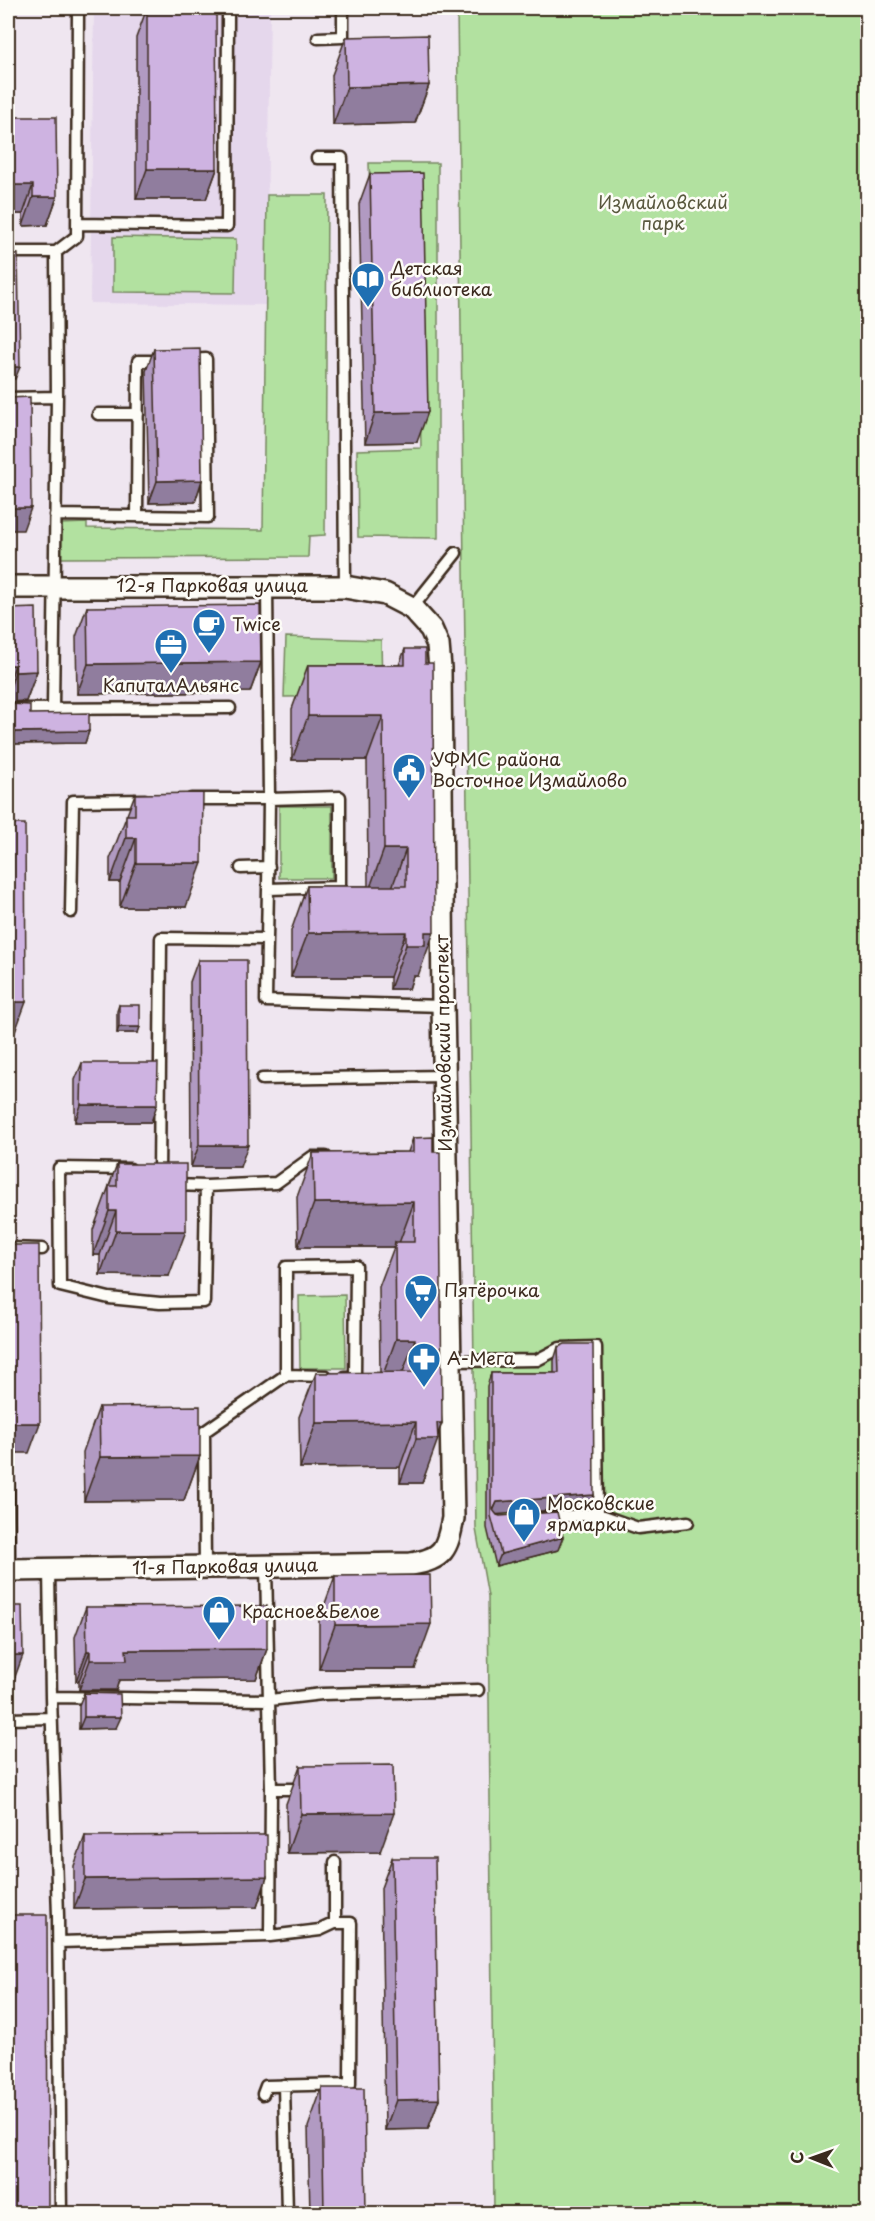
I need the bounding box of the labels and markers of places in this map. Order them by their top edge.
place label: Детская библиотека [390,254,493,302]
library icon: Детская библиотека [350,261,386,308]
cafe icon: Twice [191,607,227,654]
place label: Twice [232,610,281,637]
office icon: КапиталАльянс [153,627,189,674]
place label: КапиталАльянс [103,671,239,698]
place label: УФМС района Восточное Измайлово [432,745,627,793]
public building icon: УФМС района Восточное Измайлово [391,752,427,799]
supermarket icon: Пятёрочка [403,1273,439,1320]
place label: Пятёрочка [444,1276,540,1303]
pharmacy icon: А-Мега [406,1341,442,1388]
place label: А-Мега [447,1344,516,1371]
place label: Московские ярмарки [547,1489,655,1537]
shop icon: Московские ярмарки [506,1496,542,1543]
shop icon: Красное&Белое [201,1594,237,1641]
place label: Красное&Белое [242,1597,380,1624]

